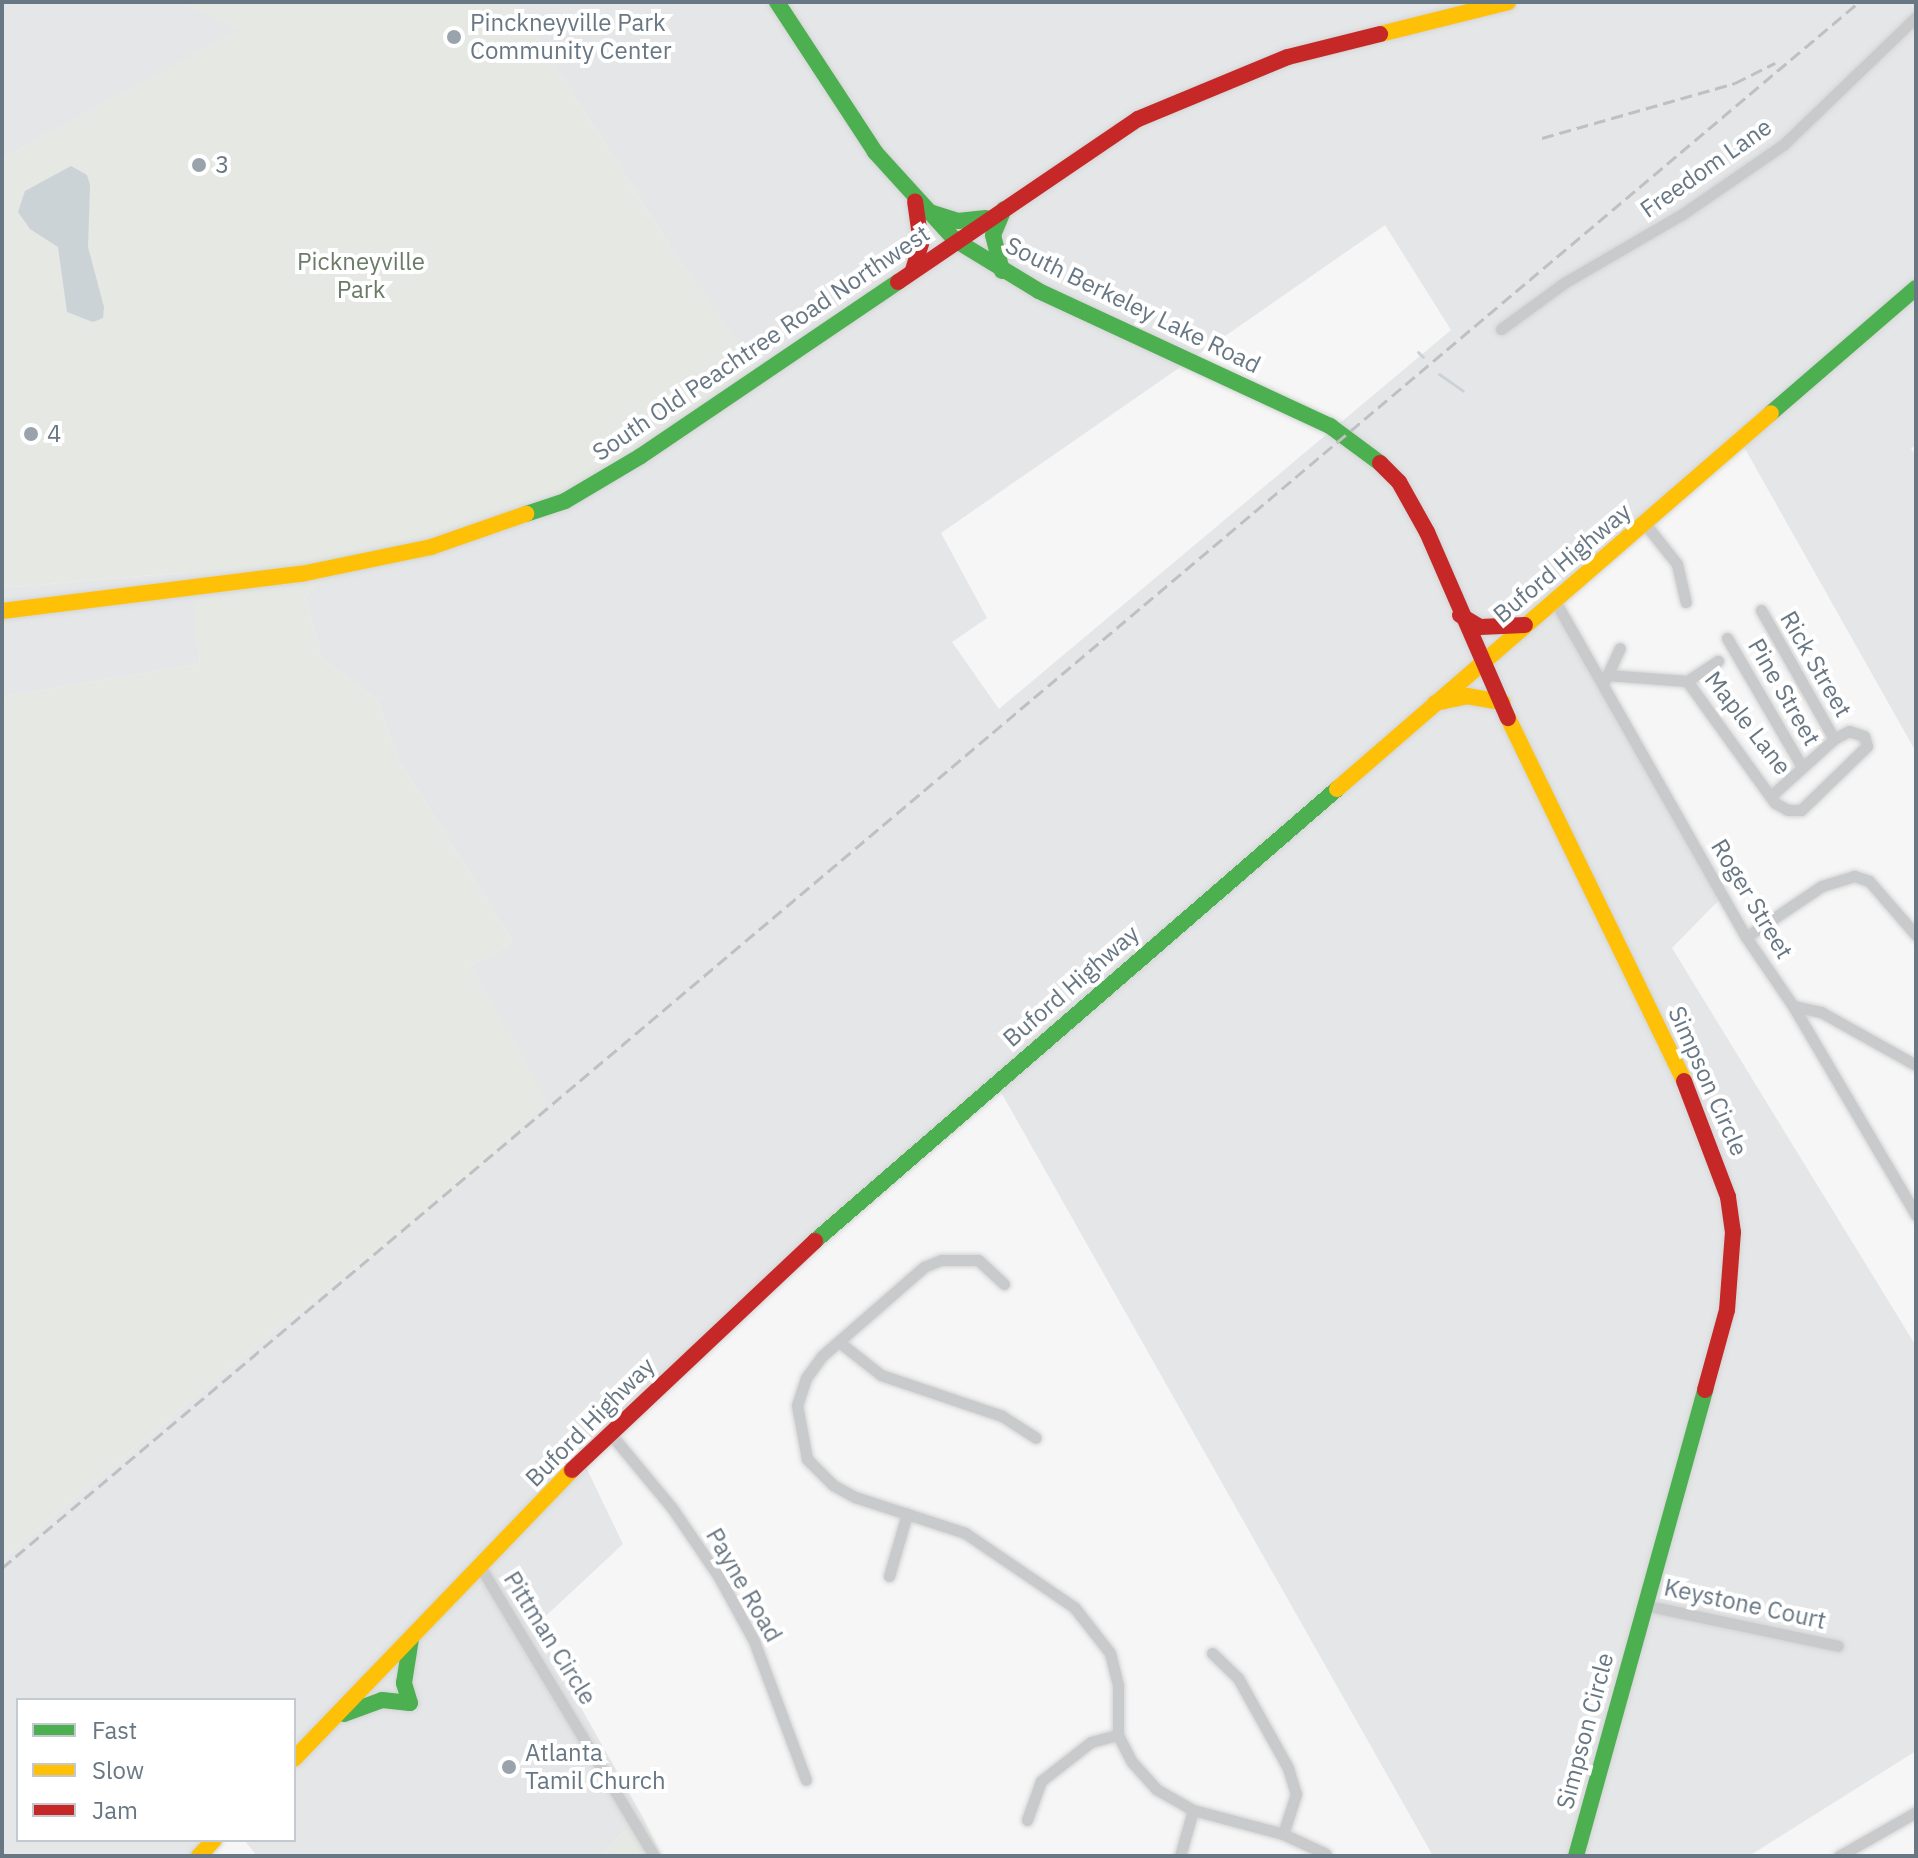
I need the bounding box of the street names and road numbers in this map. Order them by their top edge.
street label: Freedom Lane [1635,112,1777,224]
street label: South Old Peachtree Road Northwest [587,219,935,467]
street label: South Berkeley Lake Road [1001,231,1265,379]
street label: Buford Highway [1487,497,1637,629]
street label: Rick Street [1774,606,1858,722]
street label: Pine Street [1742,633,1826,751]
street label: Maple Lane [1699,666,1797,780]
street label: Roger Street [1705,834,1799,964]
street label: Buford Highway [997,919,1145,1053]
street label: Simpson Circle [1662,1002,1754,1160]
street label: Buford Highway [519,1351,661,1493]
street label: Payne Road [700,1523,788,1647]
street label: Pittman Circle [498,1566,602,1710]
street label: Keystone Court [1661,1573,1829,1635]
street label: Simpson Circle [1550,1650,1620,1812]

